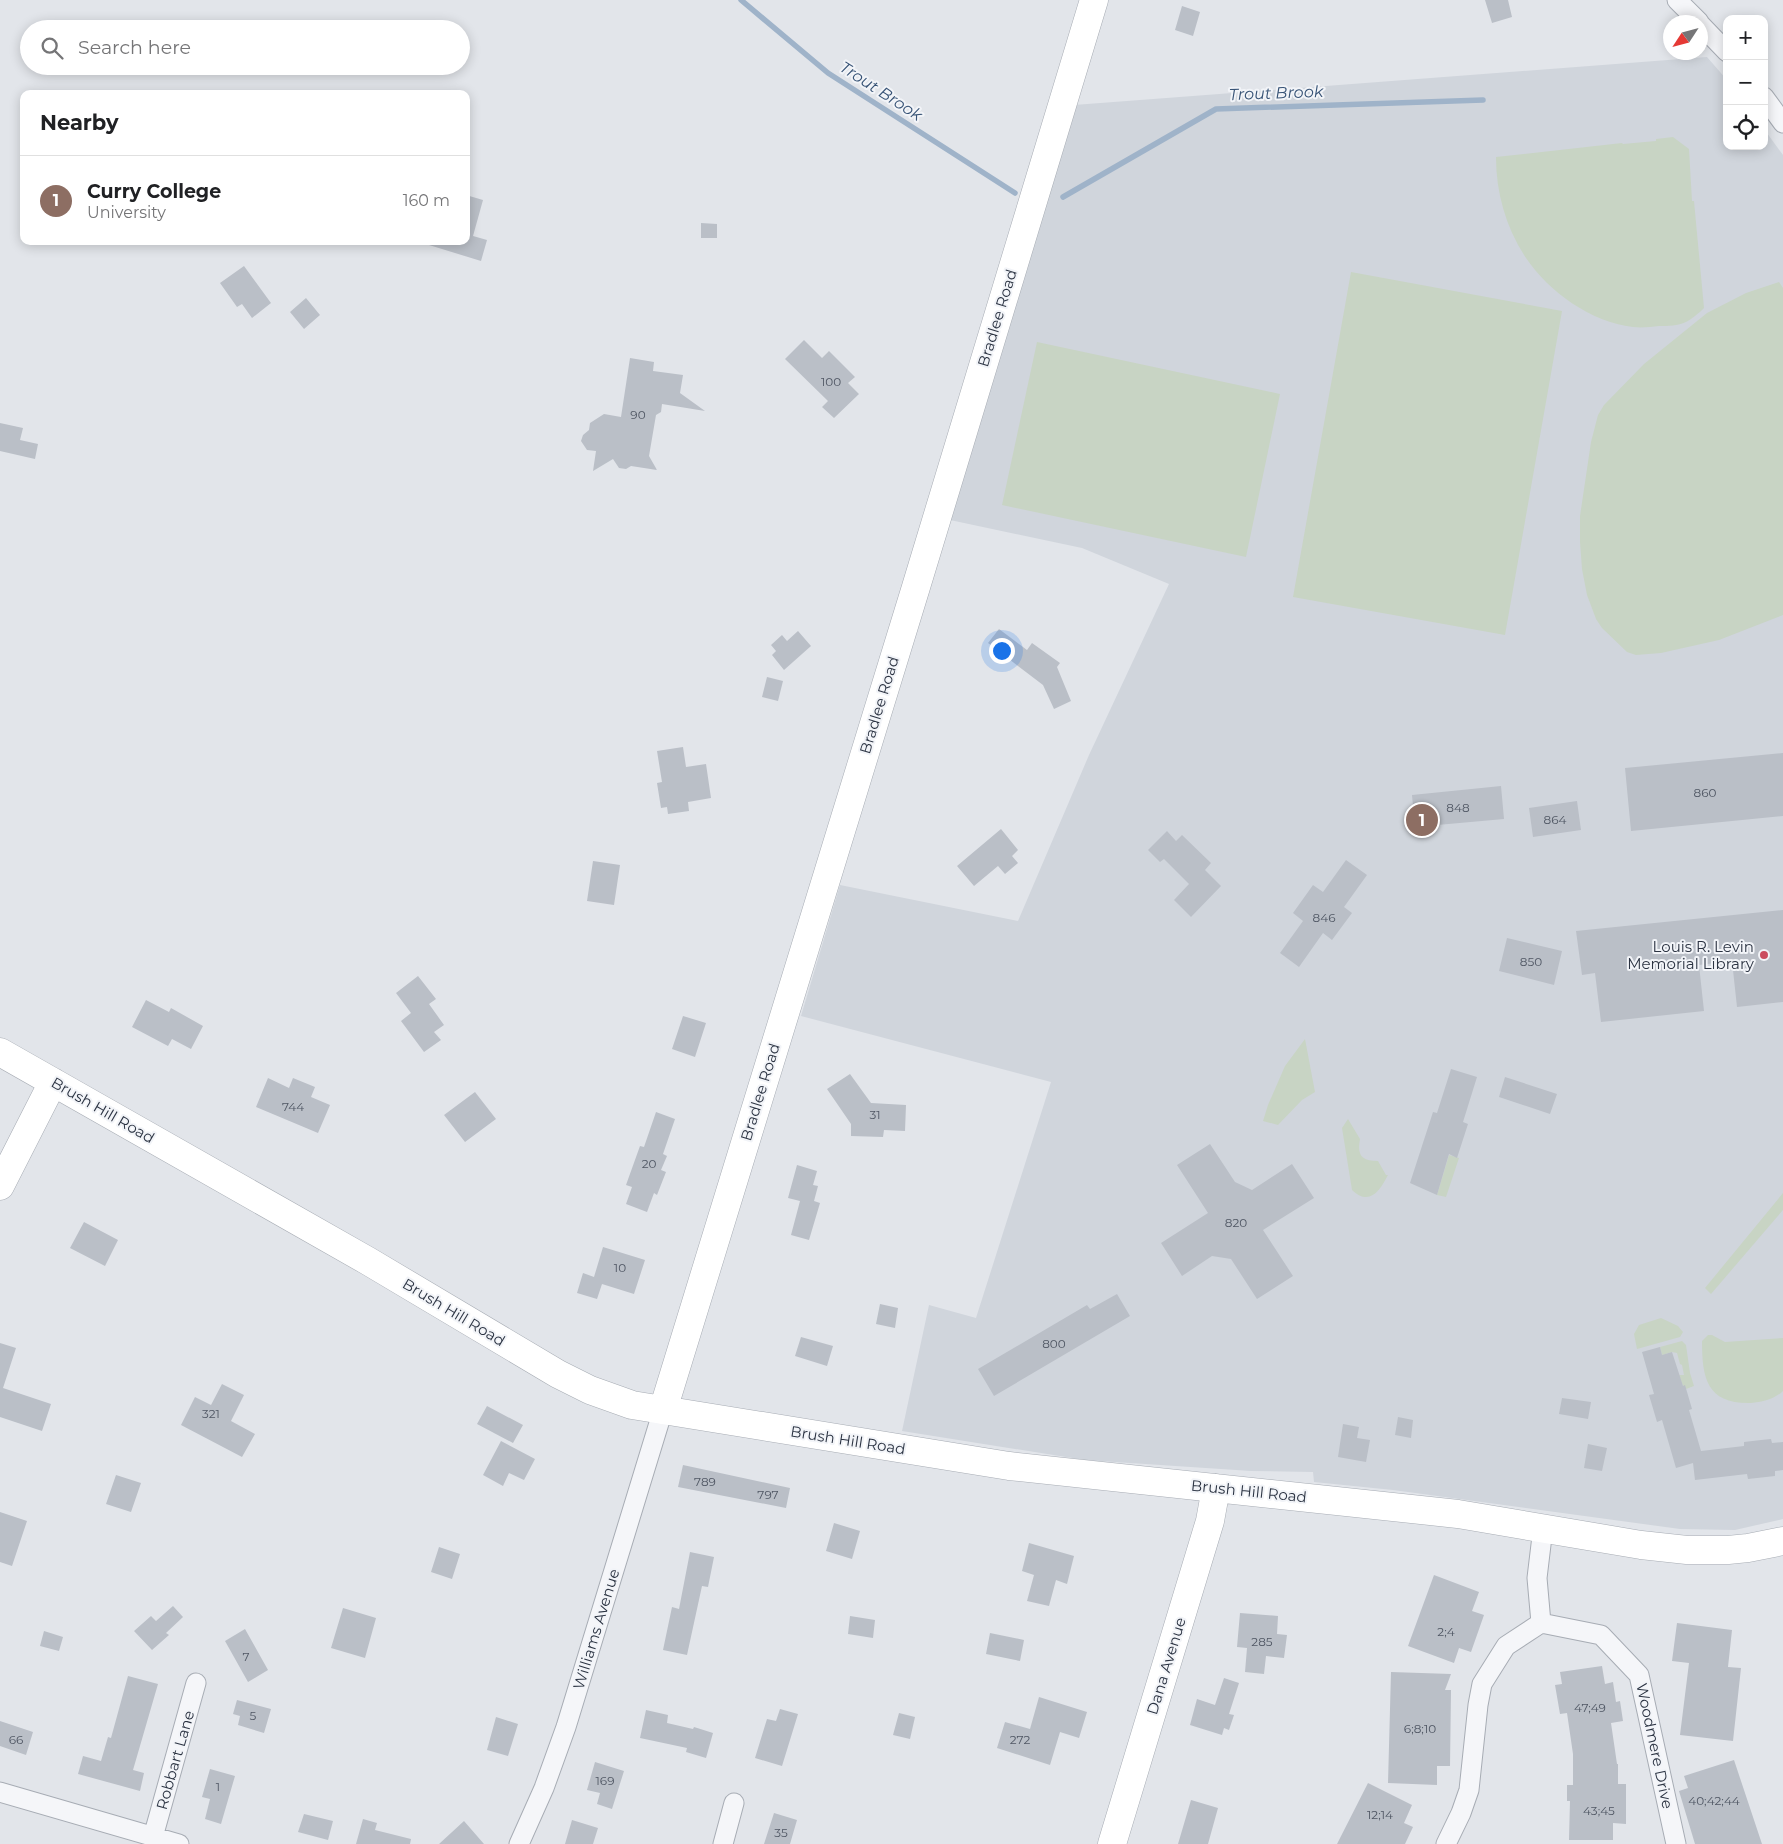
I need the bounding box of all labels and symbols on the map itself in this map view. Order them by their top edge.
north arrow [1663,15,1708,60]
water label: Trout Brook [836,57,927,126]
water label: Trout Brook [1228,82,1325,104]
street label: Bradlee Road [973,267,1021,369]
house number: 100 [821,374,841,389]
house number: 90 [630,407,646,422]
your location [989,638,1015,664]
street label: Bradlee Road [855,654,903,756]
house number: 860 [1694,785,1717,800]
house number: 848 [1446,800,1470,815]
pin: 1 [1406,801,1438,839]
house number: 864 [1544,812,1567,827]
house number: 846 [1313,910,1335,925]
place label: Louis R. Levin Memorial Library [1627,937,1755,973]
marker: Louis R. Levin Memorial Library [1758,949,1770,961]
house number: 850 [1520,954,1542,969]
street label: Bradlee Road [736,1041,784,1143]
street label: Brush Hill Road [48,1073,158,1147]
house number: 744 [282,1099,304,1114]
house number: 31 [869,1107,881,1122]
house number: 20 [642,1156,656,1171]
house number: 820 [1225,1215,1247,1230]
house number: 10 [614,1260,626,1275]
street label: Brush Hill Road [399,1274,509,1350]
house number: 800 [1042,1336,1066,1351]
house number: 321 [202,1406,220,1421]
street label: Brush Hill Road [789,1422,907,1458]
house number: 789 [694,1474,716,1489]
street label: Brush Hill Road [1190,1475,1308,1507]
house number: 797 [757,1487,779,1502]
street label: Williams Avenue [569,1566,623,1692]
street label: Dana Avenue [1142,1615,1190,1717]
house number: 2;4 [1437,1624,1455,1639]
house number: 285 [1251,1634,1273,1649]
house number: 7 [242,1649,250,1664]
street label: Woodmere Drive [1632,1681,1678,1811]
house number: 47;49 [1574,1700,1606,1715]
street label: Robbart Lane [152,1708,198,1812]
house number: 5 [250,1708,257,1723]
house number: 6;8;10 [1404,1721,1436,1736]
house number: 66 [9,1732,23,1747]
house number: 272 [1010,1732,1031,1747]
house number: 169 [596,1773,614,1788]
house number: 1 [216,1779,220,1794]
house number: 40;42;44 [1688,1793,1740,1808]
house number: 43;45 [1583,1803,1615,1818]
house number: 12;14 [1367,1807,1393,1822]
house number: 35 [774,1825,788,1840]

